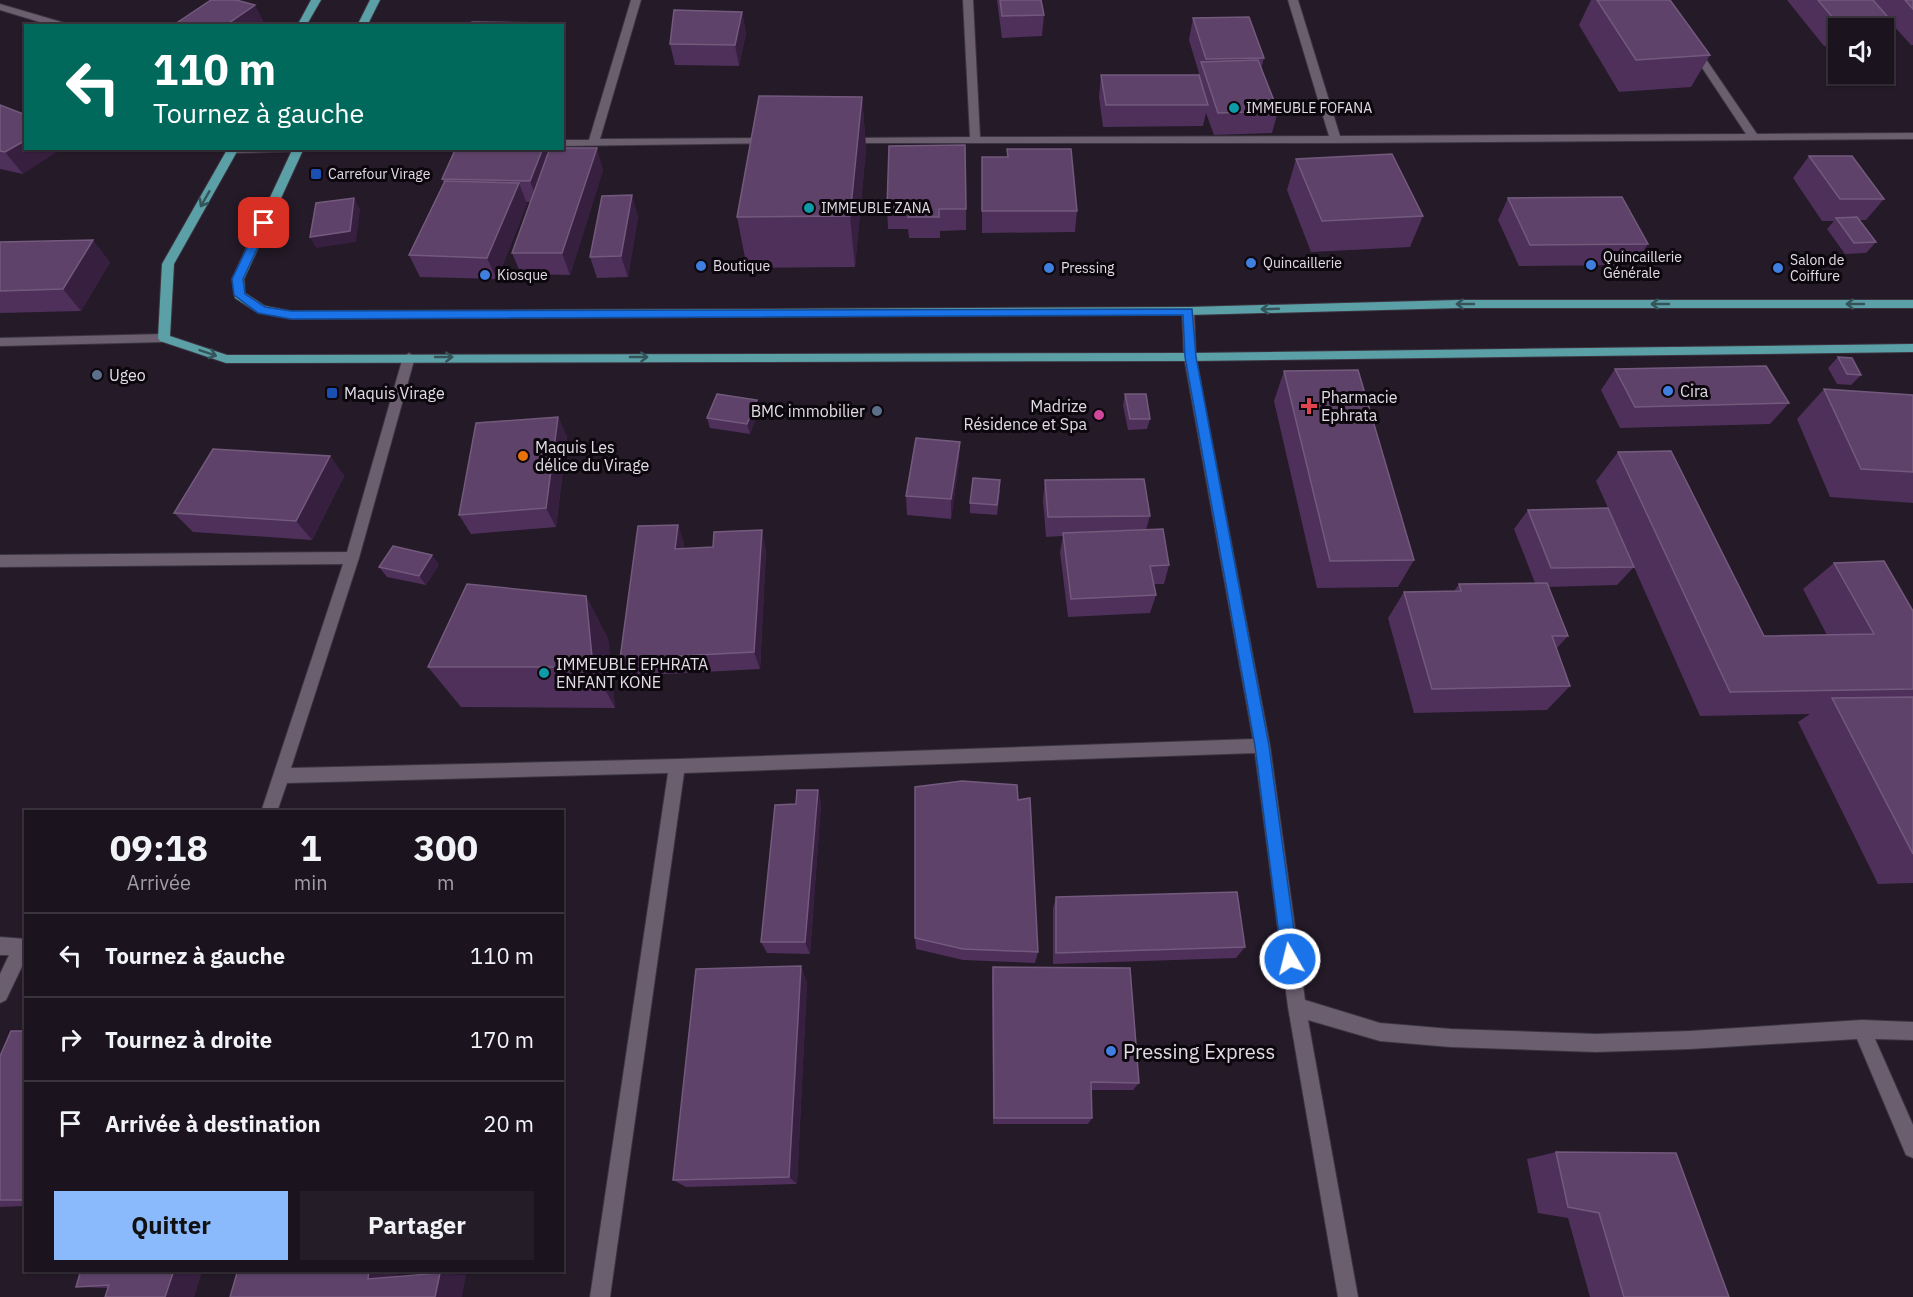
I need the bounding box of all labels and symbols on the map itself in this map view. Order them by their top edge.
place label: IMMEUBLE FOFANA [1246,99,1372,117]
marker: IMMEUBLE FOFANA [1227,101,1241,115]
place label: Carrefour Virage [328,165,431,183]
marker: Carrefour Virage [309,167,323,181]
one-way arrow [199,190,211,207]
pin [238,197,289,248]
place label: IMMEUBLE ZANA [821,199,931,217]
marker: IMMEUBLE ZANA [802,201,816,215]
place label: Quincaillerie Générale [1603,248,1682,282]
place label: Salon de Coiffure [1790,251,1845,285]
place label: Quincaillerie [1263,254,1342,272]
marker: Quincaillerie [1244,256,1258,270]
place label: Boutique [713,257,770,275]
marker: Quincaillerie Générale [1584,258,1598,272]
marker: Boutique [694,259,708,273]
place label: Pressing [1061,259,1115,277]
marker: Pressing [1042,261,1056,275]
marker: Salon de Coiffure [1771,261,1785,275]
place label: Kiosque [497,266,548,284]
marker: Kiosque [478,268,492,282]
one-way arrow [1455,298,1475,310]
one-way arrow [1650,298,1670,310]
one-way arrow [1845,298,1865,310]
one-way arrow [1260,303,1280,315]
one-way arrow [198,348,217,359]
one-way arrow [433,351,453,363]
one-way arrow [628,351,648,363]
place label: Ugeo [109,365,146,385]
marker: Ugeo [90,368,104,382]
place label: Cira [1680,381,1709,401]
place label: Maquis Virage [344,383,445,403]
marker: Cira [1661,384,1675,398]
marker: Maquis Virage [325,386,339,400]
place label: Pharmacie Ephrata [1321,387,1398,425]
place label: Madrize Résidence et Spa [963,396,1087,434]
marker: Pharmacie Ephrata [1302,399,1316,413]
place label: BMC immobilier [751,401,865,421]
marker: BMC immobilier [870,404,884,418]
marker: Madrize Résidence et Spa [1092,408,1106,422]
place label: Maquis Les délice du Virage [535,437,650,475]
marker: Maquis Les délice du Virage [516,449,530,463]
place label: IMMEUBLE EPHRATA ENFANT KONE [556,654,708,692]
marker: IMMEUBLE EPHRATA ENFANT KONE [537,666,551,680]
position arrow [1258,927,1322,991]
place label: Pressing Express [1123,1038,1275,1065]
marker: Pressing Express [1104,1044,1118,1058]

